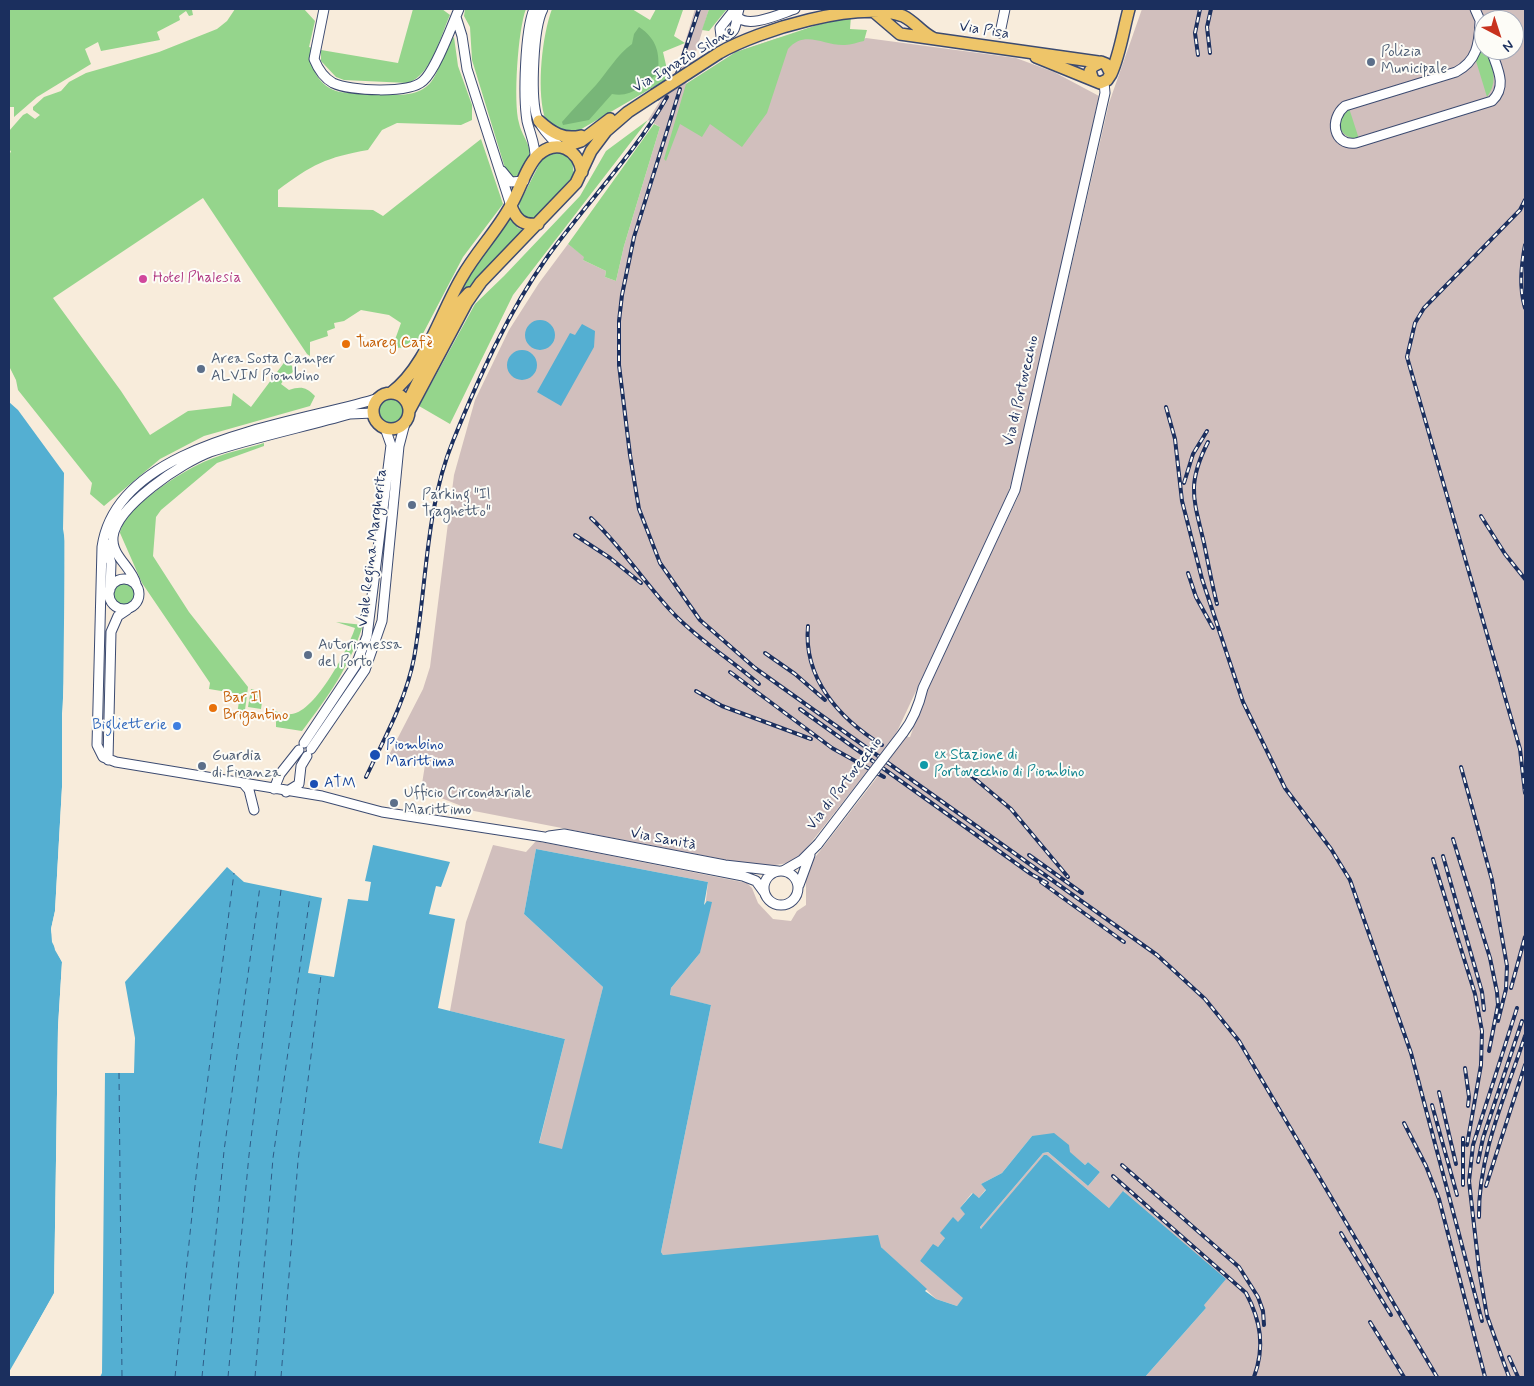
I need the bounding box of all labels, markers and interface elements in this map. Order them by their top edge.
north arrow [1474,10,1524,60]
street label: Via Pisa [958,18,1010,44]
street label: Via Ignazio Silone [630,22,738,98]
text: N [1499,36,1517,56]
place label: Polizia Municipale [1381,44,1447,79]
marker: Polizia Municipale [1365,56,1377,68]
place label: Hotel Phalesia [153,270,241,288]
marker: Hotel Phalesia [137,273,149,285]
street label: Via di Portovecchio [1001,334,1043,448]
place label: Tuareg Cafè [356,335,432,353]
marker: Tuareg Cafè [340,338,352,350]
place label: Area Sosta Camper ALVIN Piombino [211,351,335,386]
marker: Area Sosta Camper ALVIN Piombino [195,363,207,375]
street label: Viale Regina Margherita [354,468,392,628]
place label: Parking "Il Traghetto" [422,487,491,522]
marker: Parking "Il Traghetto" [406,499,418,511]
place label: Autorimessa del Porto [318,637,402,672]
marker: Autorimessa del Porto [302,649,314,661]
place label: Bar Il Brigantino [223,690,288,725]
marker: Bar Il Brigantino [207,702,219,714]
place label: Biglietterie [92,717,167,735]
marker: Biglietterie [171,720,183,732]
street label: Via di Portovecchio [803,734,887,834]
place label: Piombino Marittima [386,737,455,772]
place label: ex Stazione di Portovecchio di Piombino [934,747,1084,782]
place label: Guardia di Finanza [212,748,281,783]
marker: Piombino Marittima [368,748,382,762]
marker: ex Stazione di Portovecchio di Piombino [918,759,930,771]
marker: Guardia di Finanza [196,760,208,772]
place label: ATM [324,775,356,793]
marker: ATM [308,778,320,790]
place label: Ufficio Circondariale Marittimo [404,785,532,820]
marker: Ufficio Circondariale Marittimo [388,797,400,809]
street label: Via Sanità [629,825,697,855]

